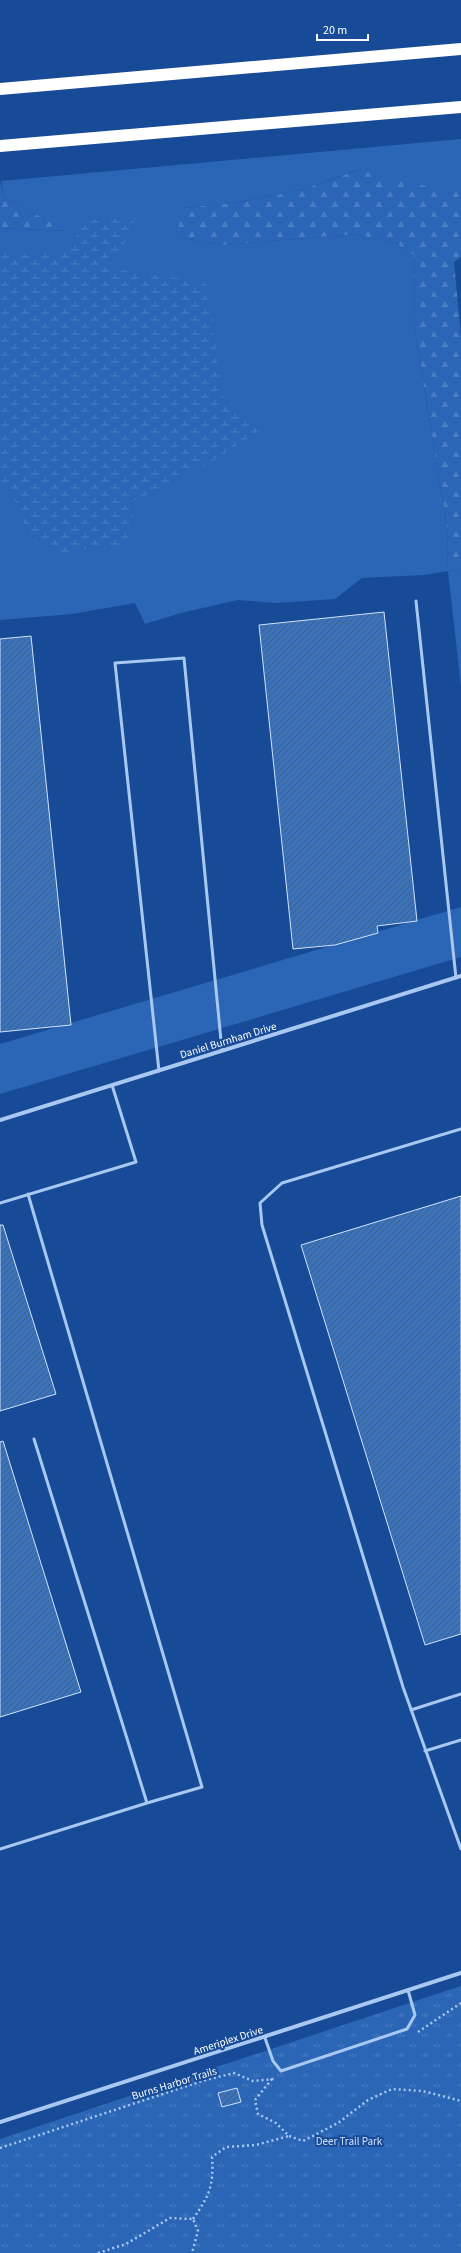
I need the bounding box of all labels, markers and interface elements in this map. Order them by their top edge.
scale bar [317,16,368,42]
text: 20 m [323,22,347,39]
street label: Daniel Burnham Drive [178,1018,279,1062]
street label: Ameriplex Drive [191,2022,265,2059]
street label: Burns Harbor Trails [130,2063,219,2104]
park label: Deer Trail Park [316,2134,383,2149]

